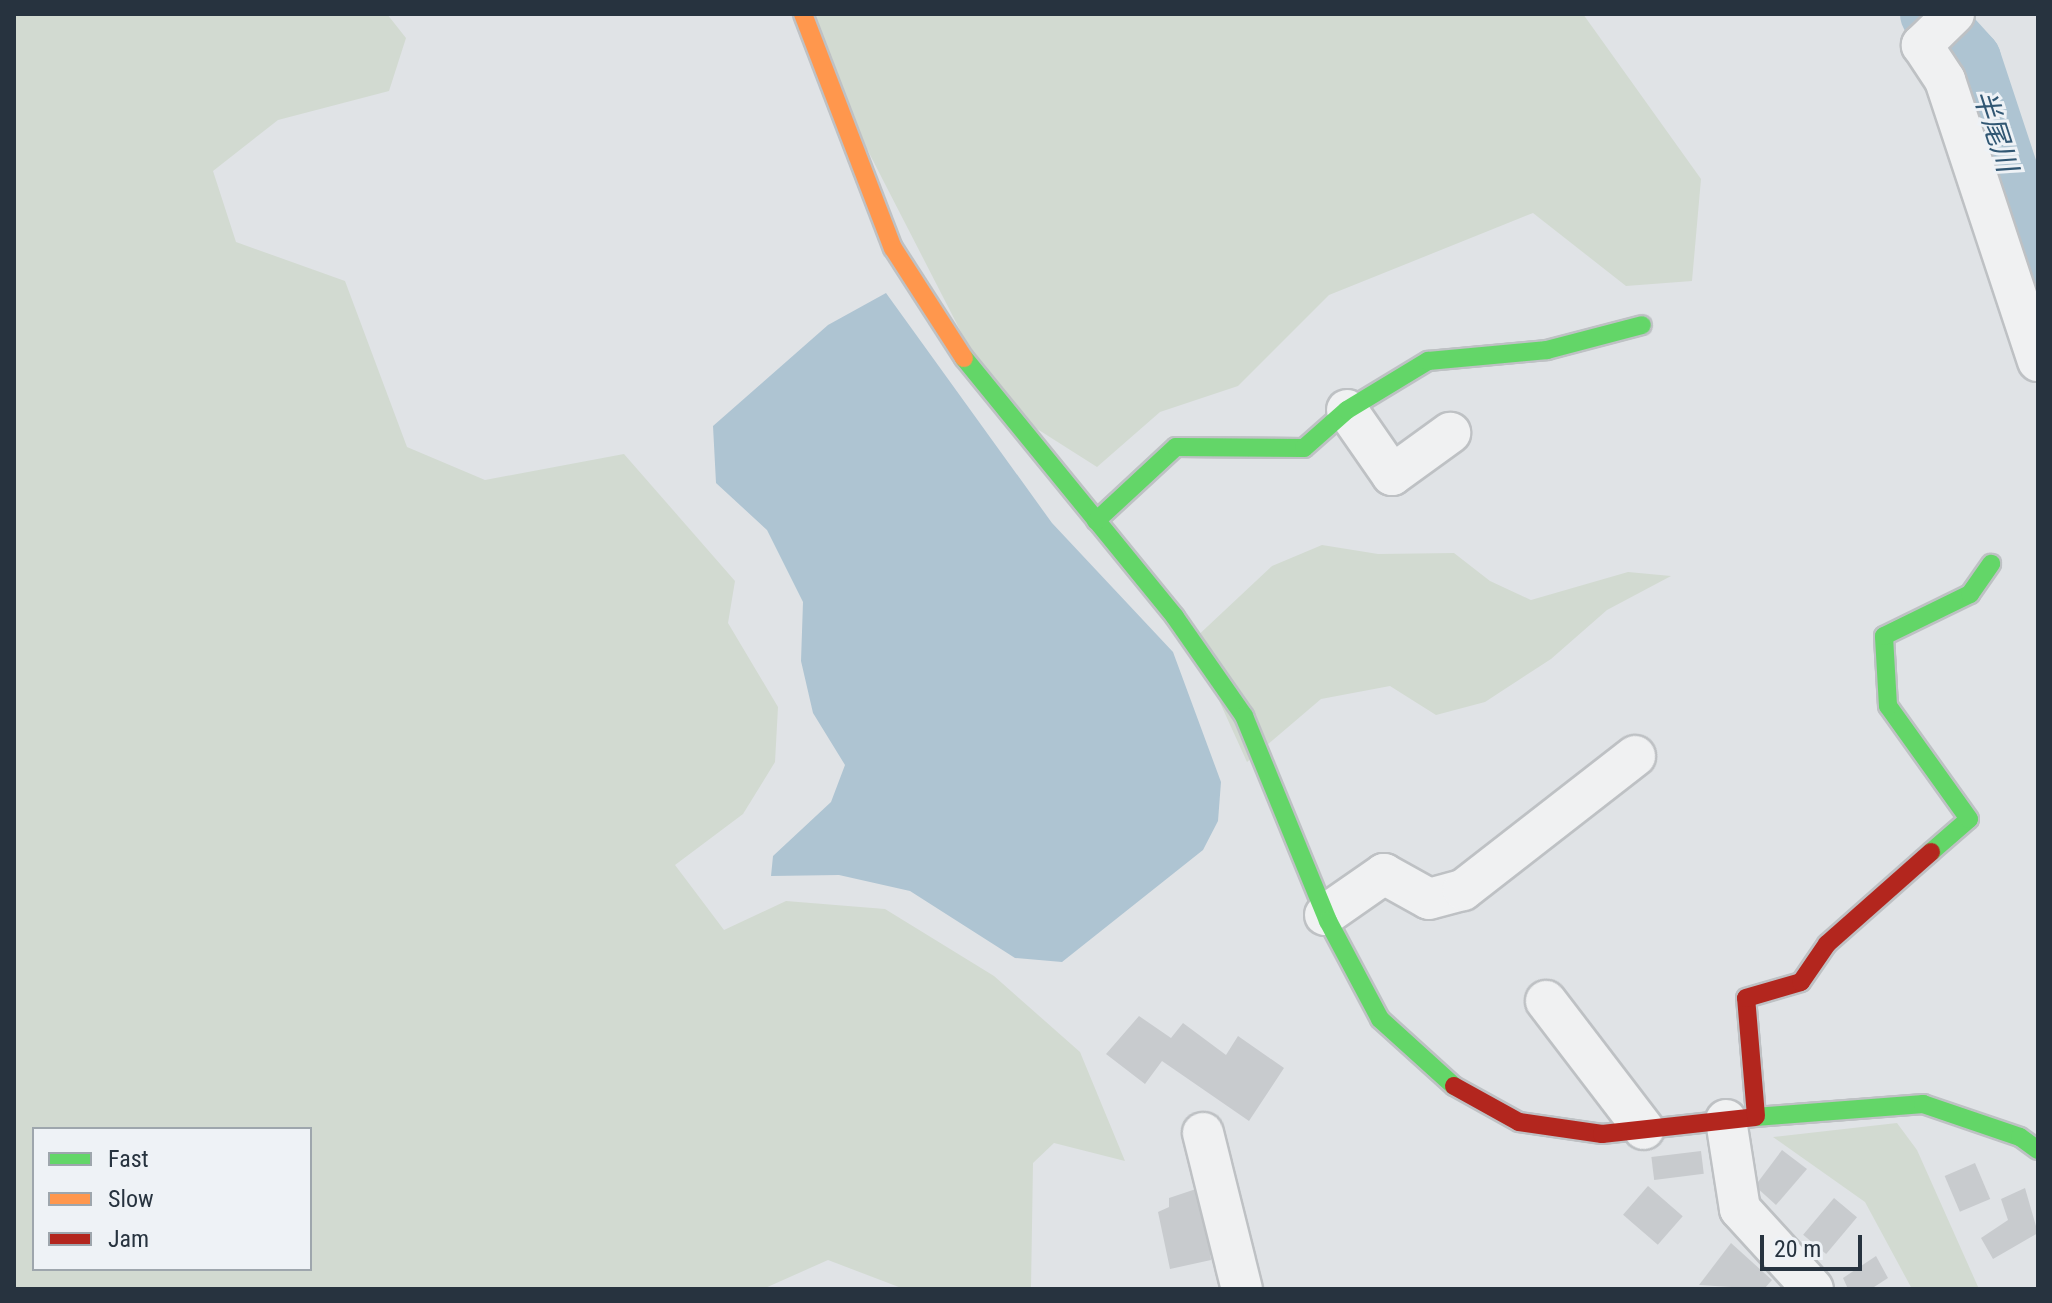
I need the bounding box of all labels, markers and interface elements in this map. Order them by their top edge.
water label: 半尾川 [1966,86,2024,176]
legend [32,1127,312,1271]
text: Fast [108,1145,149,1173]
text: Slow [108,1185,154,1213]
scale bar [1764,1219,1866,1269]
text: Jam [108,1225,149,1253]
text: 20 m [1774,1235,1821,1263]

